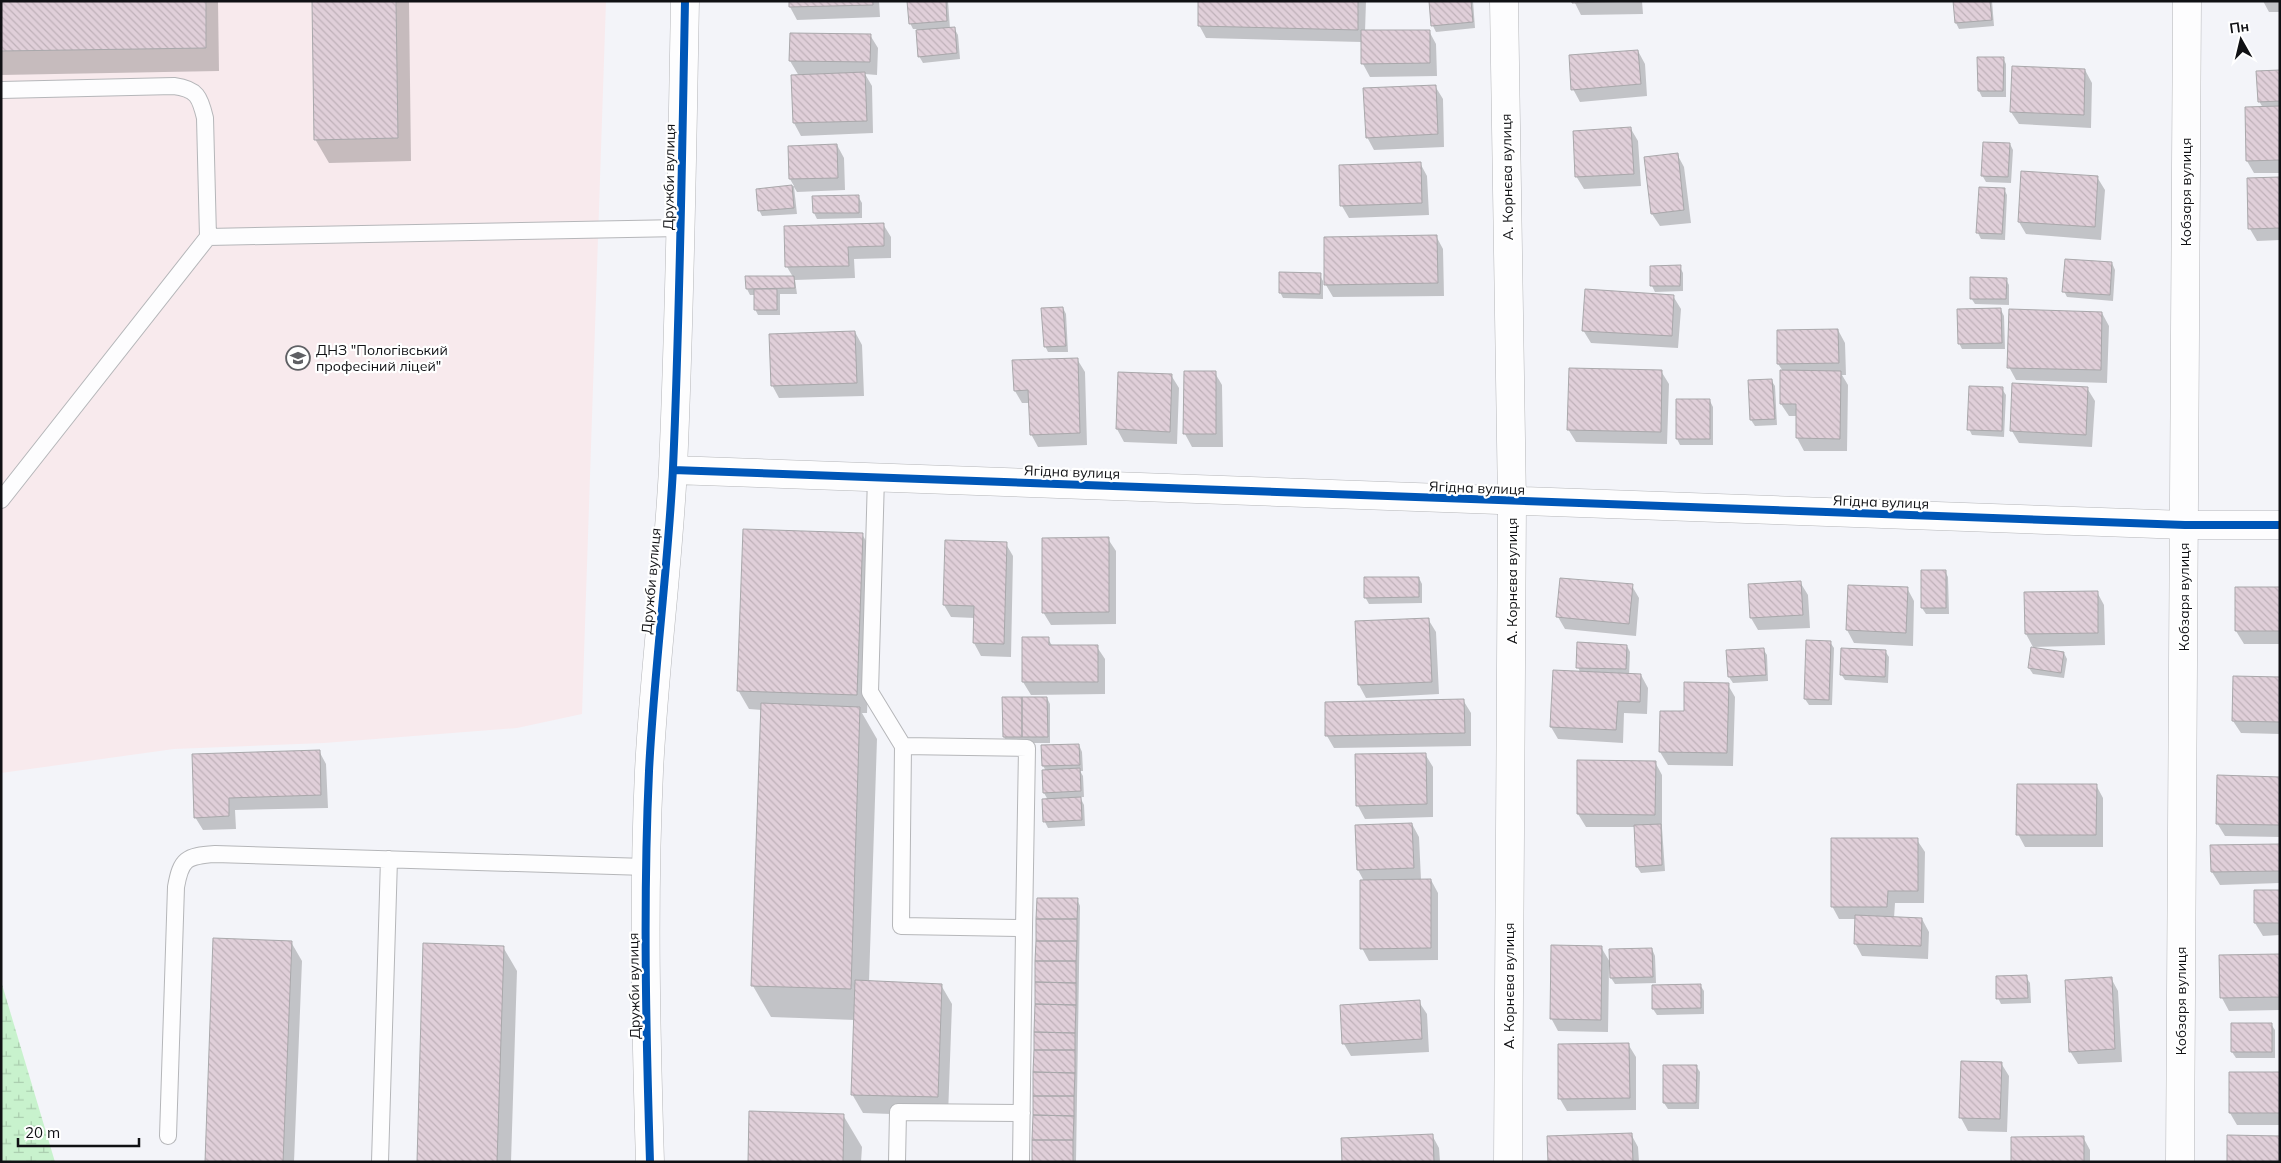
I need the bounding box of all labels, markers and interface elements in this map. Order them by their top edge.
north arrow [2216,15,2266,65]
text: Пн [2228,17,2250,37]
street label: А. Корнєва вулиця [1497,114,1517,240]
street label: Дружби вулиця [659,124,679,230]
street label: Кобзаря вулиця [2177,138,2195,246]
place label: ДНЗ "Пологівський професіний ліцей" [316,341,448,375]
school or university icon: ДНЗ "Пологівський професіний ліцей" [285,345,311,371]
street label: Ягідна вулиця [1024,461,1120,483]
street label: Ягідна вулиця [1429,477,1525,499]
street label: Ягідна вулиця [1833,491,1929,513]
street label: А. Корнєва вулиця [1503,518,1521,644]
street label: Дружби вулиця [637,527,665,635]
street label: Кобзаря вулиця [2175,543,2193,651]
street label: А. Корнєва вулиця [1500,923,1518,1049]
street label: Дружби вулиця [624,933,644,1039]
street label: Кобзаря вулиця [2172,947,2190,1055]
scale bar [18,1116,139,1148]
text: 20 m [25,1123,60,1142]

